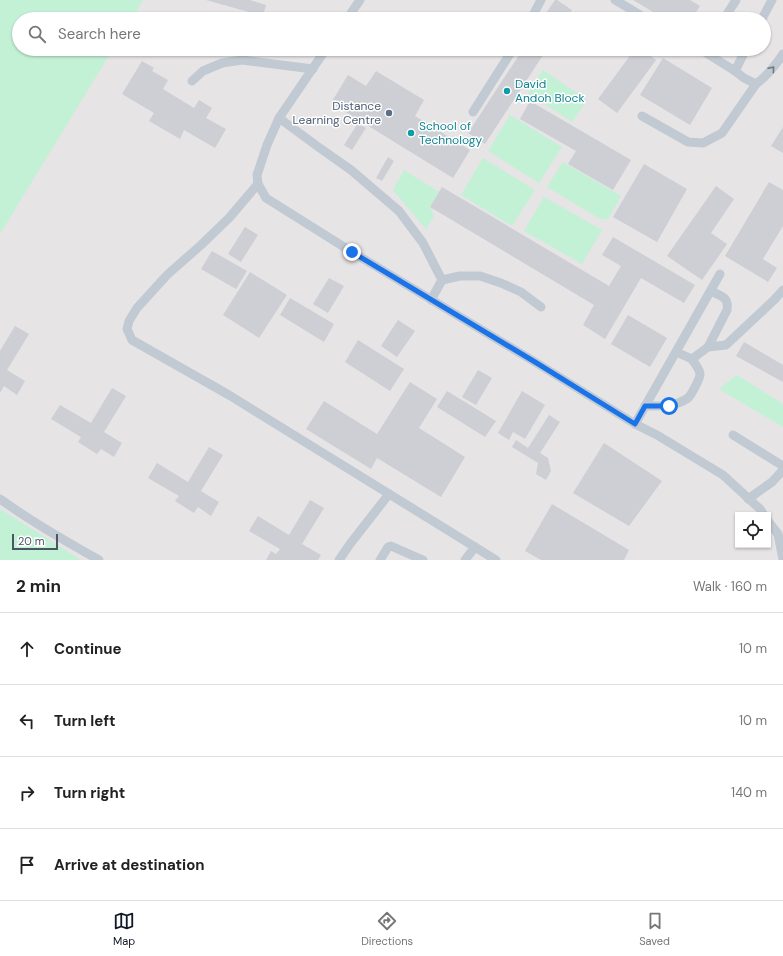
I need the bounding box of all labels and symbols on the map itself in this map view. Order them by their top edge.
one-way arrow [767,66,775,74]
place label: David Andoh Block [515,76,585,106]
marker: David Andoh Block [502,86,512,96]
place label: Distance Learning Centre [293,98,381,128]
marker: Distance Learning Centre [384,108,394,118]
place label: School of Technology [419,118,482,148]
marker: School of Technology [406,128,416,138]
route end [343,243,361,261]
route start [660,397,678,415]
scale bar [12,532,58,551]

